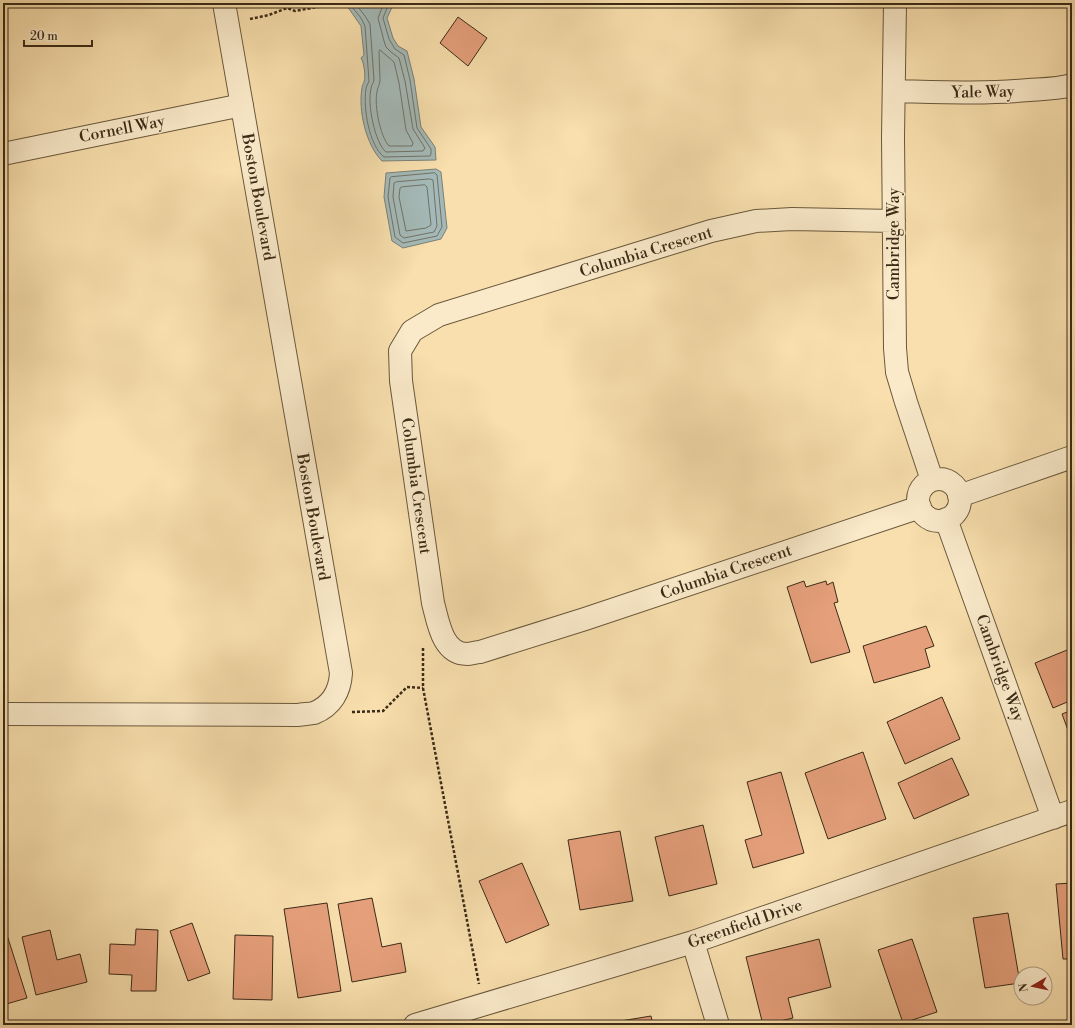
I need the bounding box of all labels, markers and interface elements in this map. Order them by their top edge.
scale bar [24,22,92,48]
text: 20 m [30,29,58,44]
street label: Yale Way [950,81,1015,103]
street label: Cornell Way [77,111,167,147]
street label: Boston Boulevard [237,131,279,262]
street label: Cambridge Way [884,188,904,300]
street label: Columbia Crescent [577,222,715,282]
street label: Columbia Crescent [397,416,436,556]
street label: Boston Boulevard [292,451,334,582]
street label: Columbia Crescent [658,540,795,604]
street label: Cambridge Way [971,612,1029,725]
street label: Greenfield Drive [685,895,805,953]
north arrow [1013,966,1053,1006]
text: N [1016,982,1032,993]

